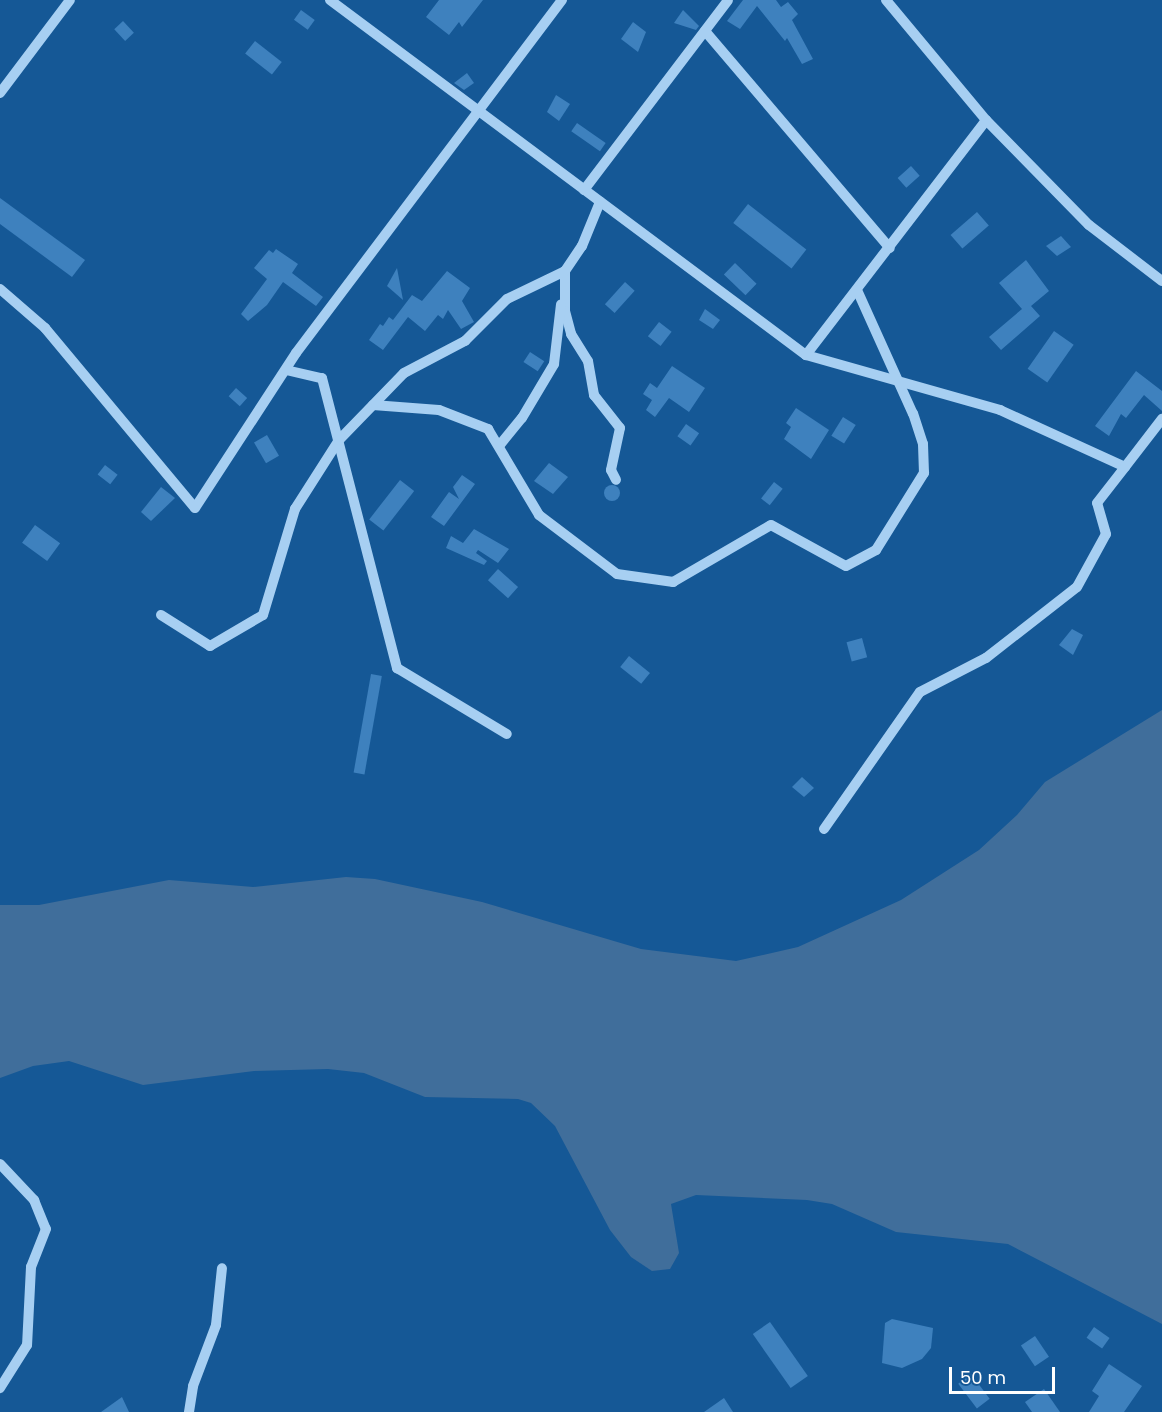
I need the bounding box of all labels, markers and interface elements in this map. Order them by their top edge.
scale bar [952,1355,1058,1393]
text: 50 m [960,1365,1006,1390]

